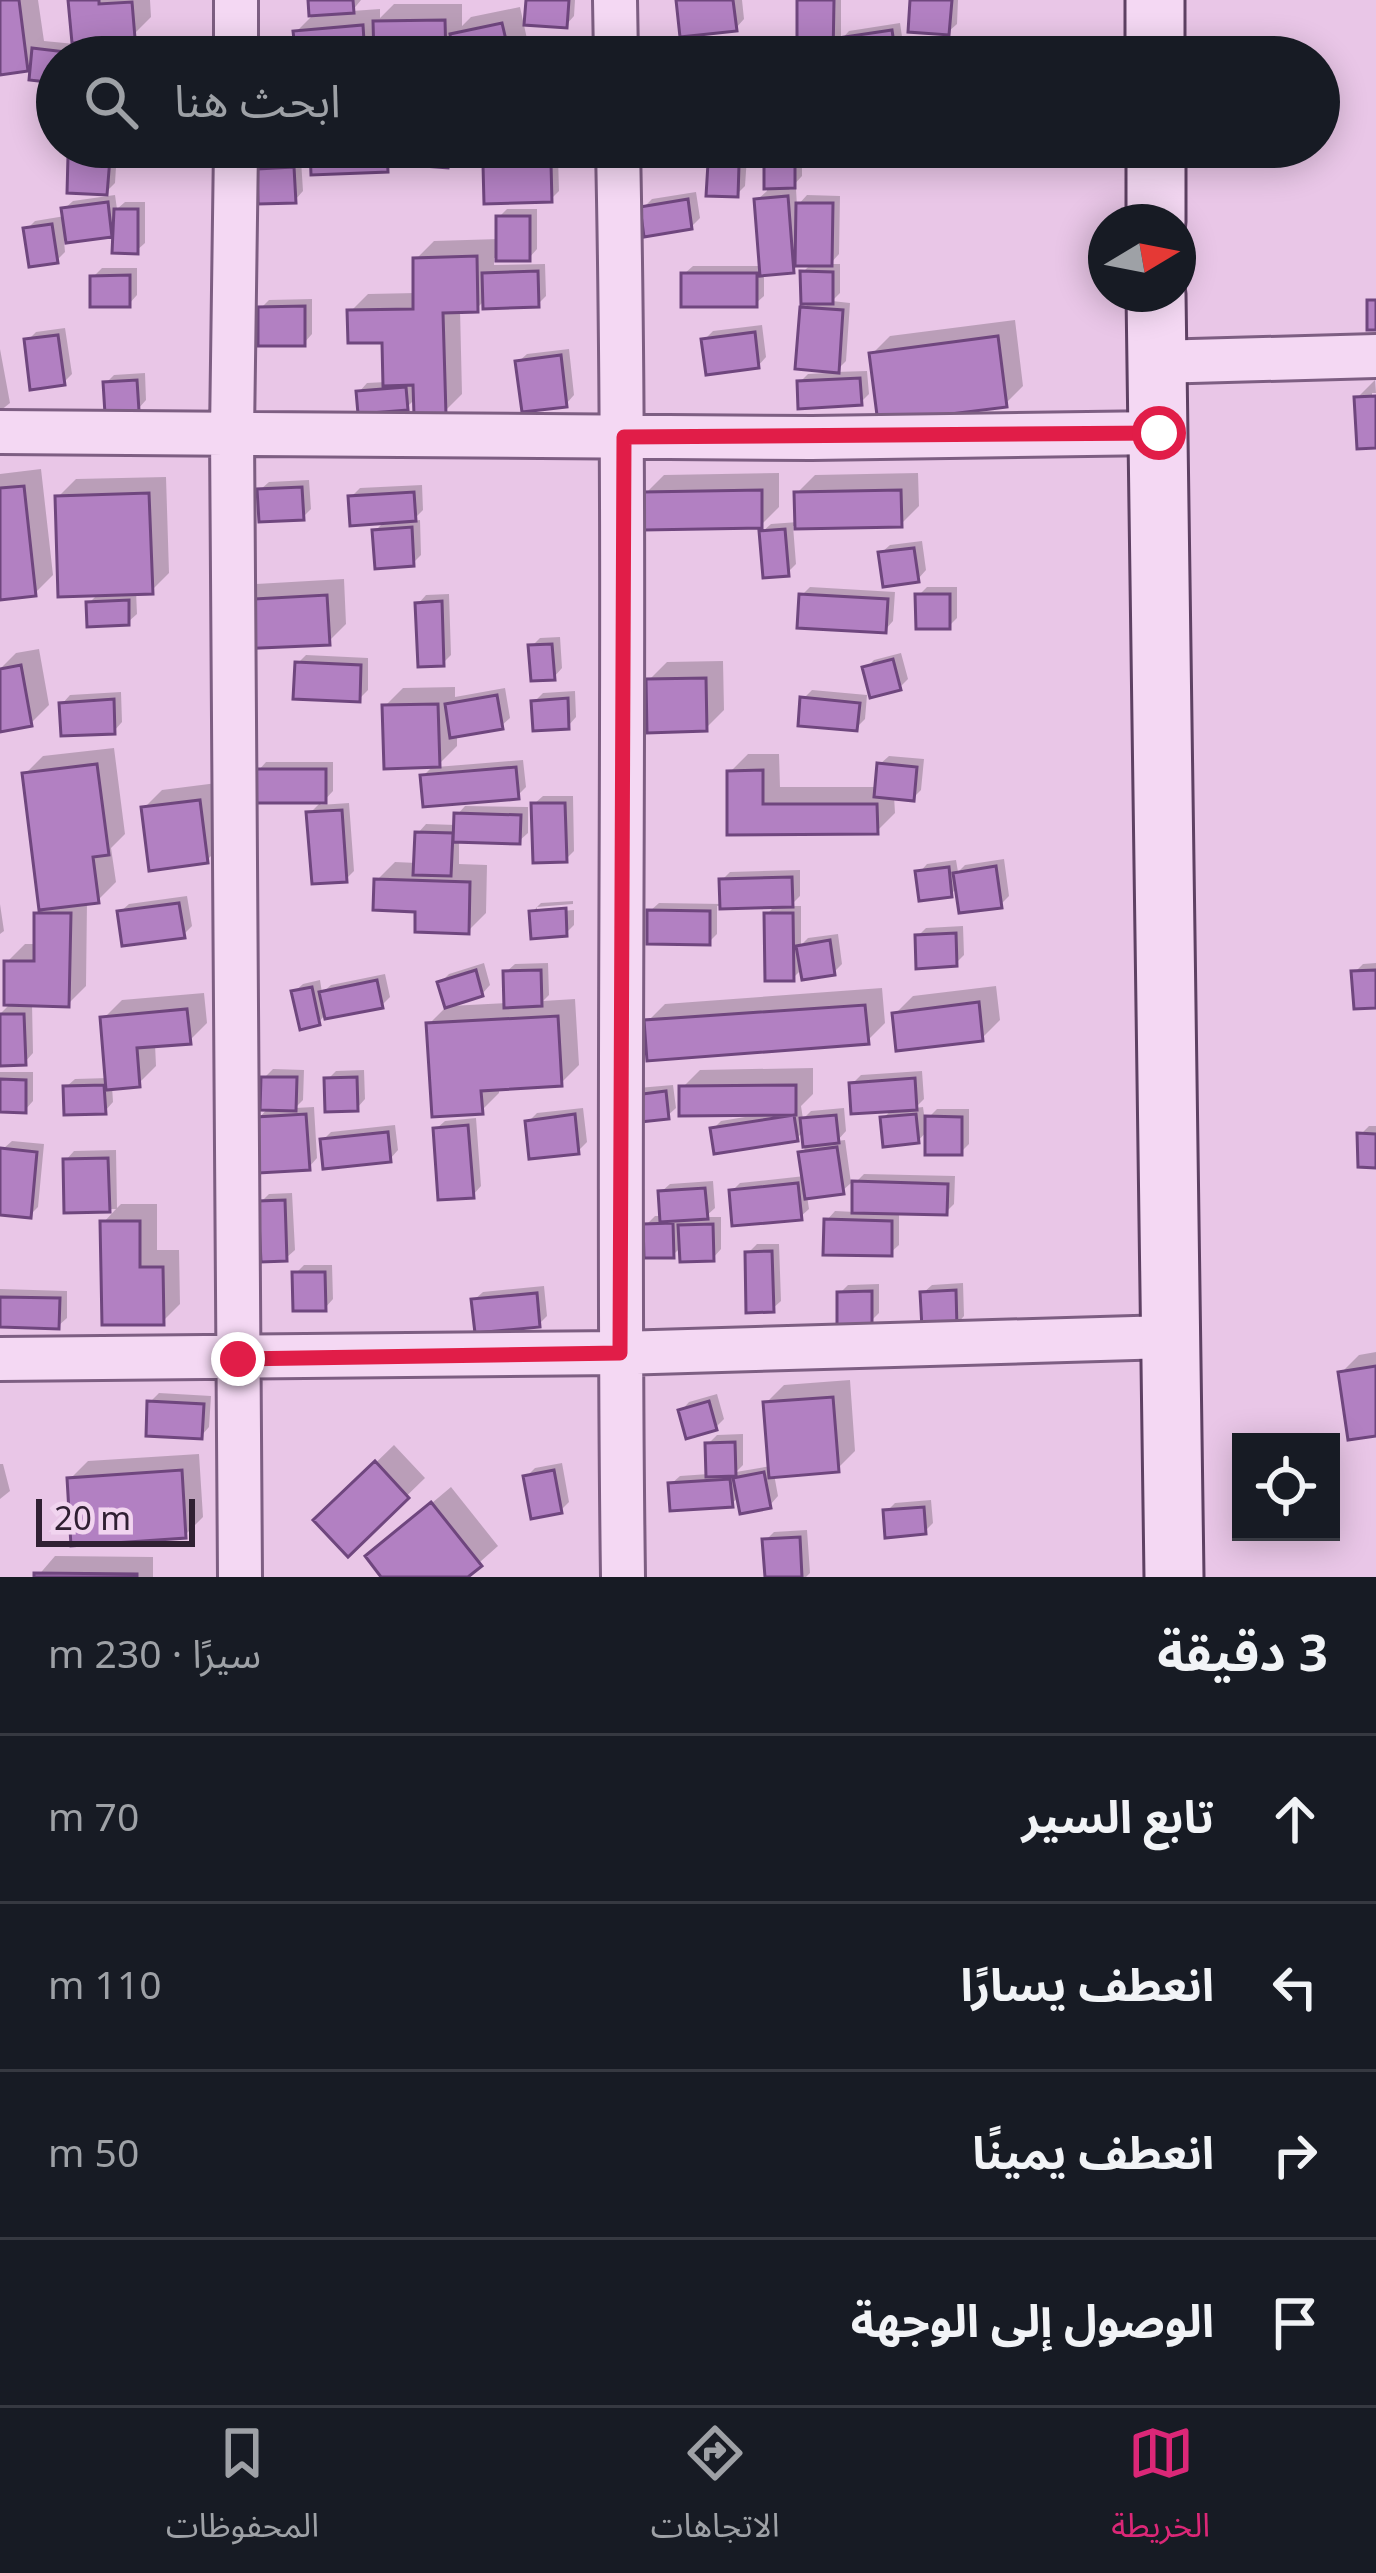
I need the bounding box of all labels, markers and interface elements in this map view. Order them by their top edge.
search box [36,36,1340,168]
text: ابحث هنا [174,55,341,150]
icon: search [78,69,144,135]
north arrow [1088,204,1196,312]
route start [1132,406,1186,460]
route end [211,1332,265,1386]
map controls [1232,1433,1340,1541]
button: locate [1232,1433,1340,1541]
text: 20 m [54,1485,131,1554]
scale bar [36,1493,195,1546]
text: 3 دقيقة [1157,1601,1328,1709]
text: سيرًا · 230 m [48,1614,261,1697]
text: تابع السير [1022,1771,1214,1866]
text: 70 m [48,1777,139,1860]
icon: ahead [1262,1786,1328,1852]
text: انعطف يسارًا [961,1939,1214,2034]
text: 110 m [48,1945,162,2028]
icon: left [1262,1954,1328,2020]
text: انعطف يمينًا [972,2107,1214,2202]
text: 50 m [48,2113,139,2196]
icon: right [1262,2122,1328,2188]
text: الوصول إلى الوجهة [851,2275,1214,2370]
icon: arrive [1262,2290,1328,2356]
tab: المحفوظات [166,2420,319,2561]
tab: الاتجاهات [651,2420,780,2561]
tab: الخريطة [1111,2420,1210,2561]

